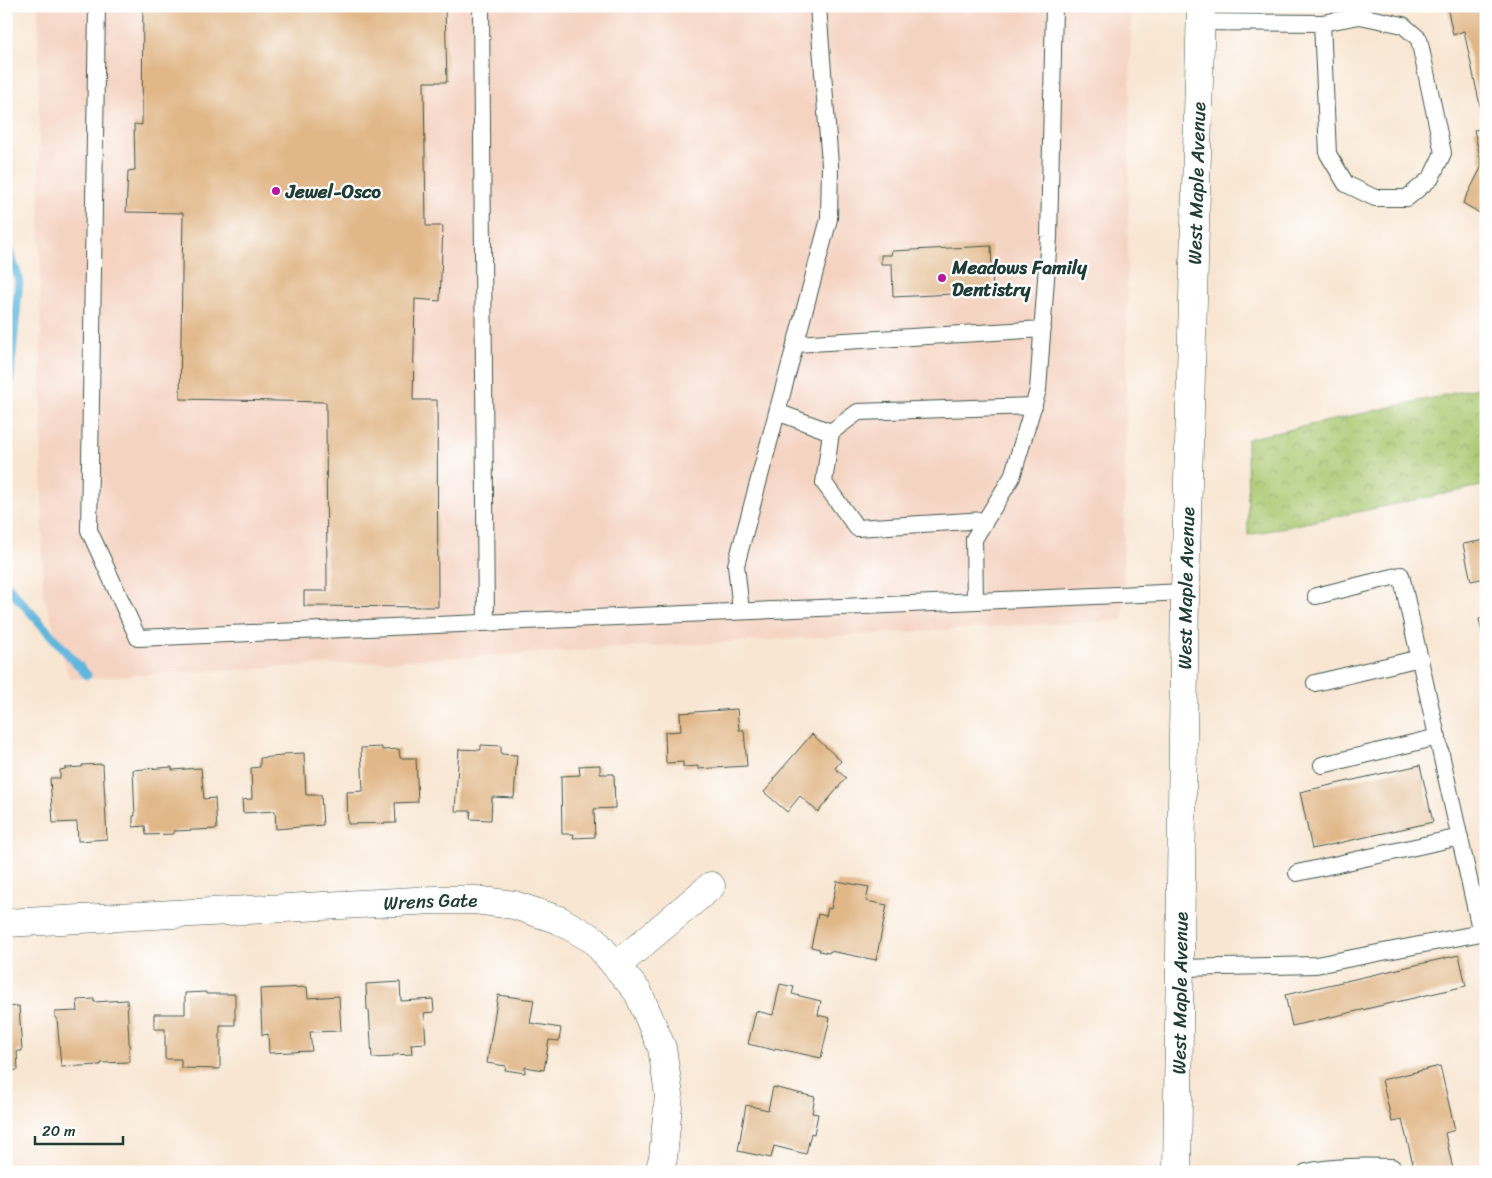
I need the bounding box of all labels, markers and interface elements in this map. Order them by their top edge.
street label: West Maple Avenue [1177,101,1215,265]
place label: Jewel-Osco [285,175,381,208]
marker: Jewel-Osco [270,185,282,197]
place label: Meadows Family Dentistry [951,251,1088,306]
marker: Meadows Family Dentistry [936,272,948,284]
street label: West Maple Avenue [1167,506,1204,670]
street label: Wrens Gate [383,884,477,919]
street label: West Maple Avenue [1162,911,1197,1075]
scale bar [35,1113,122,1145]
text: 20 m [42,1118,76,1144]

